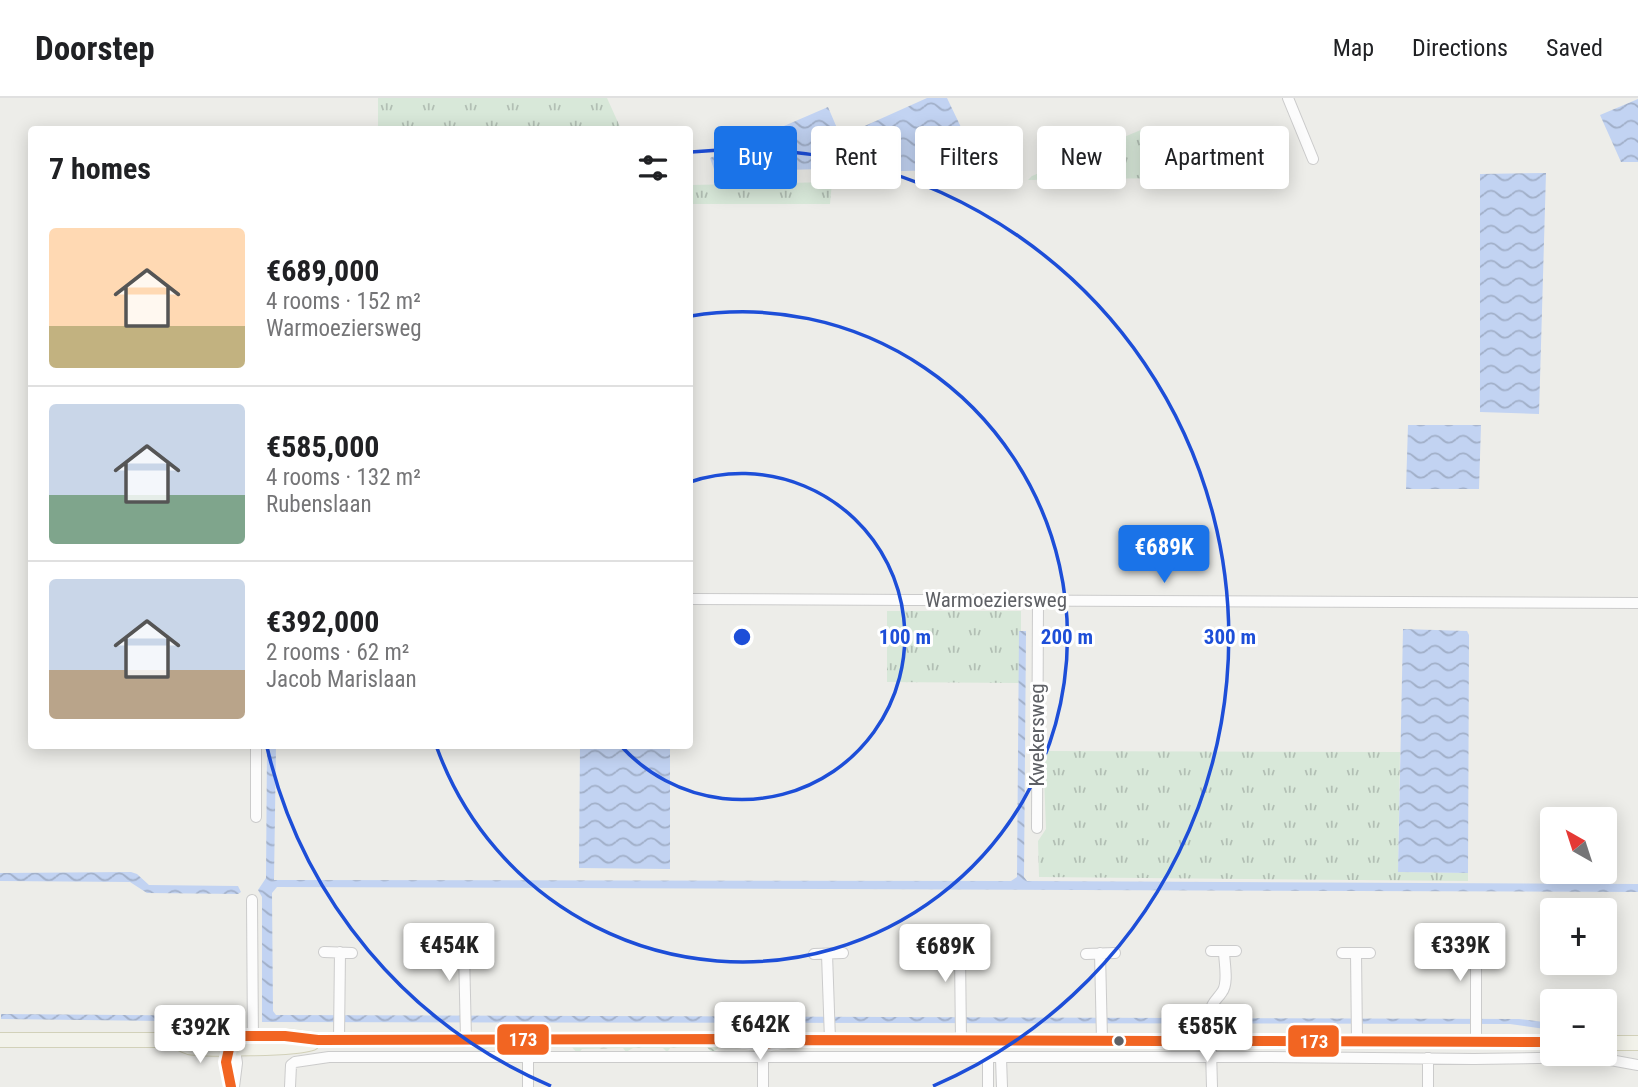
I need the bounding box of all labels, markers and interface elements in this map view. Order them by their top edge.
text: Doorstep [35,29,155,68]
text: Map [1333,34,1374,62]
text: Directions [1412,34,1508,62]
text: Saved [1546,34,1603,62]
chip: Buy [714,126,797,189]
chip: Rent [811,126,901,189]
chip: Filters [915,126,1023,189]
chip: New [1037,126,1126,189]
chip: Apartment [1140,126,1289,189]
icon: filters [634,149,672,187]
text: 7 homes [49,151,151,186]
text: €689,000 [266,253,379,288]
icon: home [105,256,189,340]
text: 4 rooms · 152 m² [266,288,421,315]
text: Warmoeziersweg [266,315,422,342]
text: €585,000 [266,429,379,464]
icon: home [105,432,189,516]
text: 4 rooms · 132 m² [266,464,421,491]
text: Rubenslaan [266,491,372,518]
pin: €689K [1115,526,1213,585]
text: €689K [1134,534,1194,561]
street label: Warmoeziersweg [925,588,1067,612]
text: €392,000 [266,604,379,639]
icon: home [105,607,189,691]
centre of rings [730,625,754,649]
text: 100 m [879,625,931,649]
text: 200 m [1041,625,1093,649]
text: 300 m [1204,625,1256,649]
text: 2 rooms · 62 m² [266,639,409,666]
text: Jacob Marislaan [266,666,417,693]
street label: Kwekersweg [1025,683,1049,787]
north arrow [1540,807,1617,884]
map controls [1540,807,1617,1066]
button: + [1540,898,1617,975]
pin: €454K [400,924,498,983]
pin: €689K [896,924,994,984]
pin: €339K [1411,924,1509,983]
text: €454K [419,932,479,959]
text: €339K [1430,932,1490,959]
text: €689K [915,933,975,960]
button: − [1540,989,1617,1066]
pin: €642K [711,1002,809,1062]
pin: €585K [1158,1004,1256,1064]
pin: €392K [151,1006,249,1065]
text: €642K [730,1011,790,1038]
text: €585K [1177,1013,1237,1040]
text: €392K [170,1014,230,1041]
line badge: 173 [496,1023,550,1056]
line badge: 173 [1287,1024,1340,1058]
text: 173 [509,1028,537,1051]
text: 173 [1300,1030,1328,1053]
unlabelled marker [1112,1034,1126,1048]

